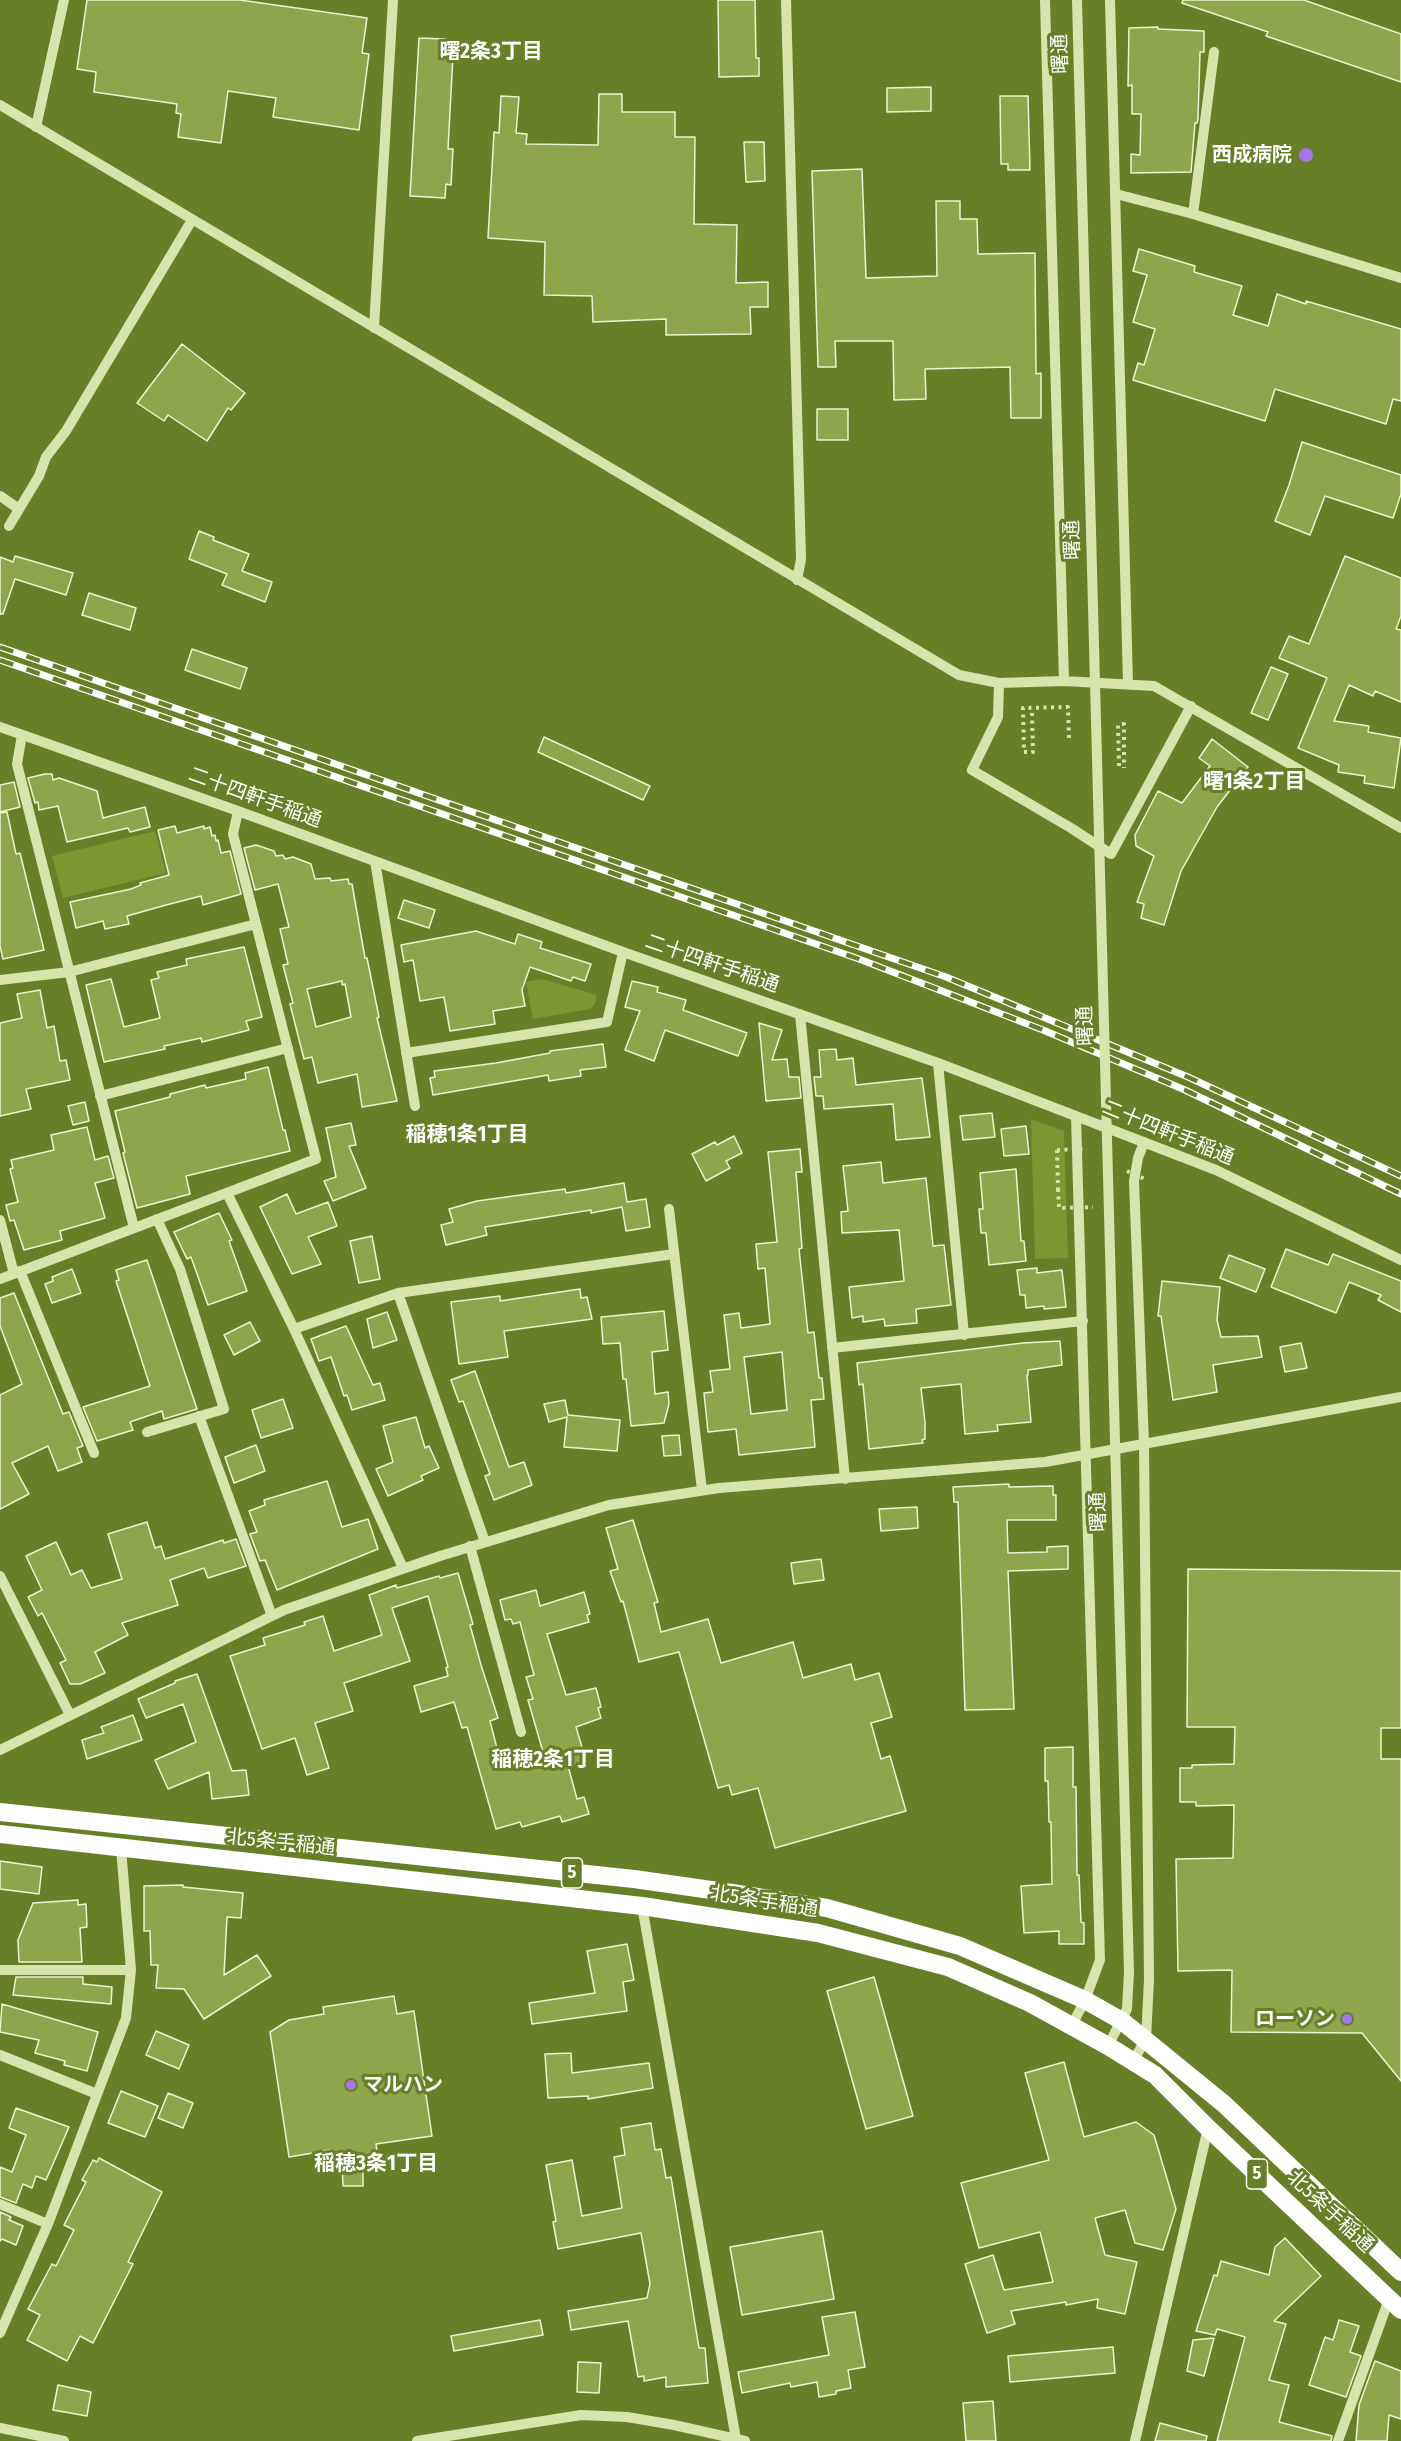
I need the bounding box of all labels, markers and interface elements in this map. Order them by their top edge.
street label: 曙通 [1048,34,1074,74]
district label: 曙2条3丁目 [439,39,543,65]
place label: 西成病院 [1212,143,1292,167]
marker: 西成病院 [1297,146,1315,164]
street label: 曙通 [1060,520,1086,560]
street label: 二十四軒手稲通 [185,763,325,833]
district label: 曙1条2丁目 [1203,769,1305,795]
street label: 二十四軒手稲通 [642,930,782,998]
street label: 曙通 [1073,1006,1099,1046]
street label: 二十四軒手稲通 [1099,1096,1237,1170]
district label: 稲穂1条1丁目 [406,1122,528,1148]
street label: 曙通 [1086,1492,1112,1532]
district label: 稲穂2条1丁目 [491,1747,615,1773]
street label: 北5条手稲通 [225,1825,337,1861]
road number: 5 [562,1858,582,1888]
street label: 北5条手稲通 [708,1882,820,1922]
place label: ローソン [1255,2007,1335,2031]
marker: ローソン [1340,2012,1354,2026]
place label: マルハン [363,2073,443,2097]
marker: マルハン [344,2078,358,2092]
district label: 稲穂3条1丁目 [314,2151,438,2177]
road number: 5 [1246,2159,1268,2189]
street label: 北5条手稲通 [1282,2166,1378,2258]

